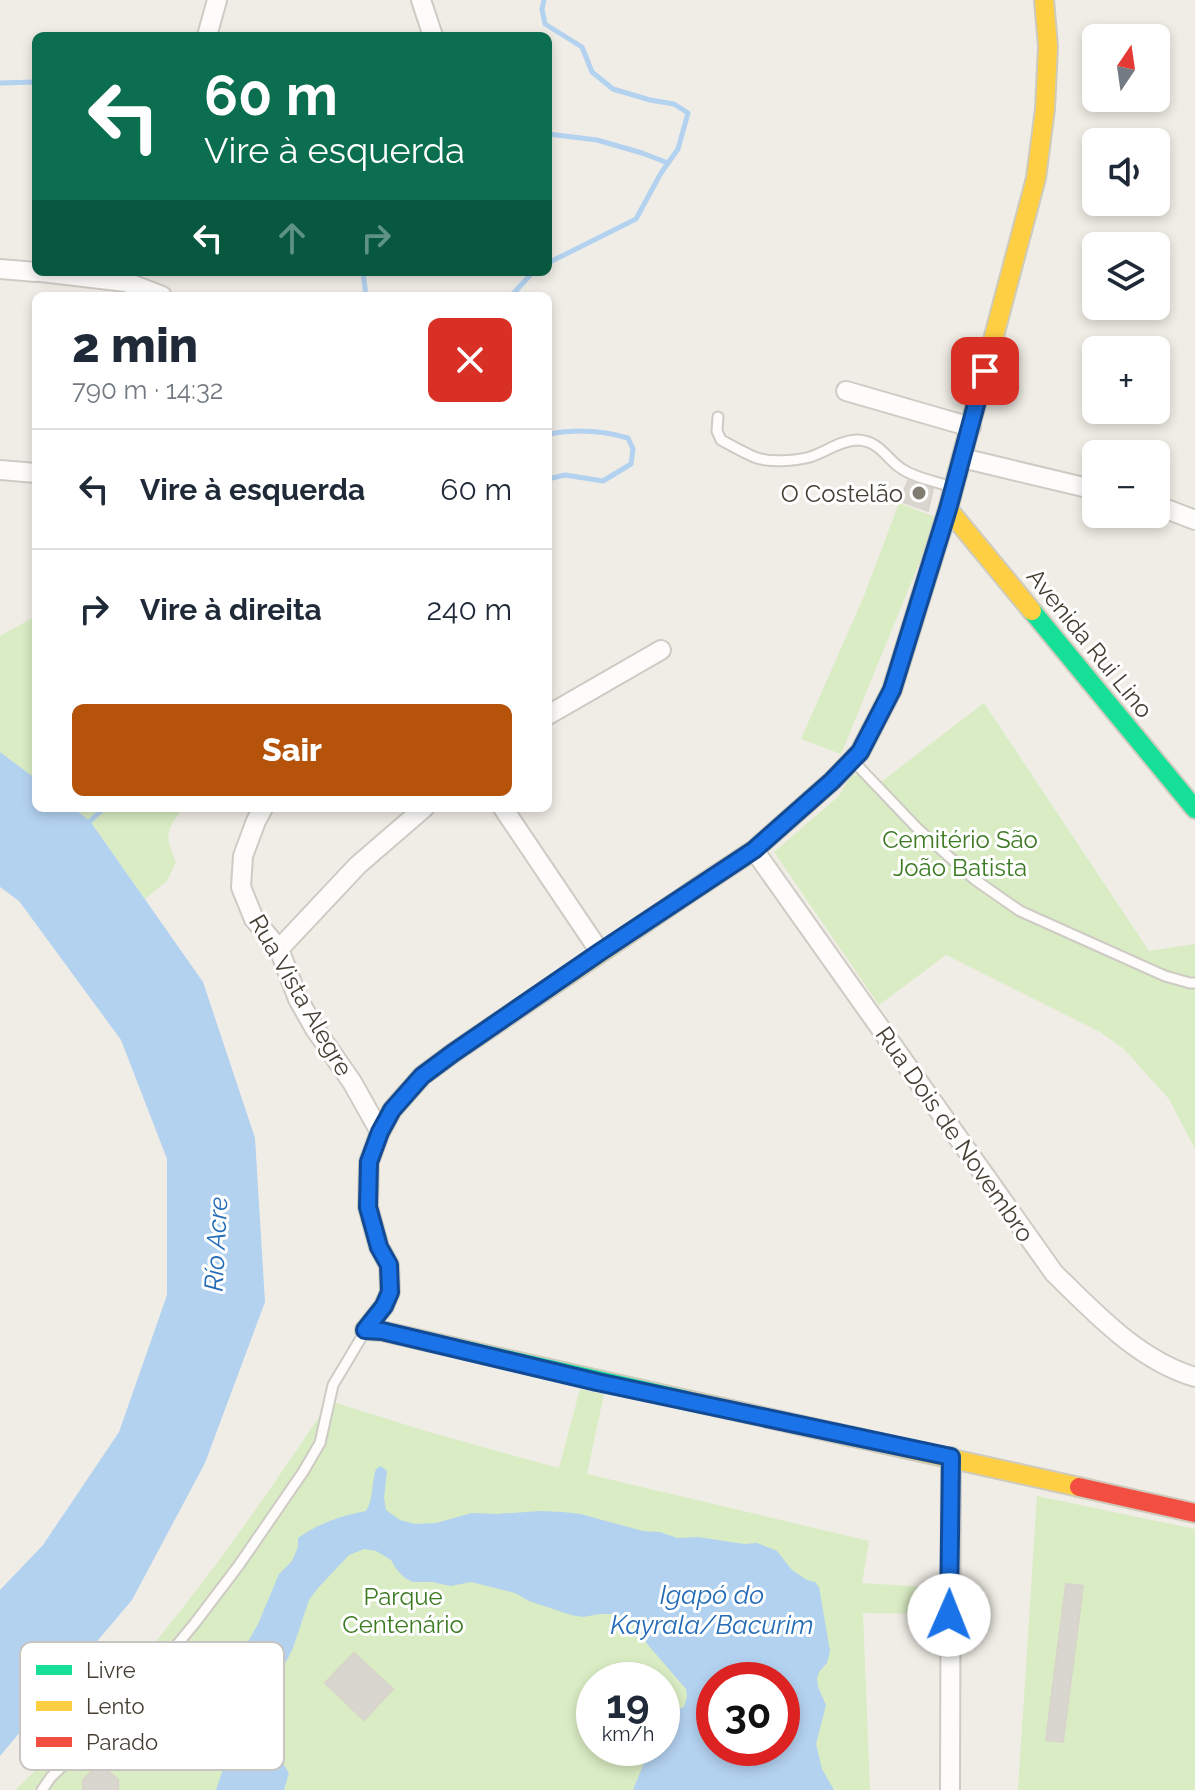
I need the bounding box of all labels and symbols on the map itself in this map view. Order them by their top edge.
north arrow [1082,24,1170,112]
pin [951,337,1019,405]
place label: O Costelão [781,479,903,508]
marker: O Costelão [910,484,928,502]
street label: Avenida Rui Lino [1021,562,1159,724]
park label: Cemitério São João Batista [882,825,1038,882]
street label: Rua Vista Alegre [243,909,359,1081]
street label: Rua Dois de Novembro [870,1021,1040,1247]
water label: Río Acre [199,1196,233,1292]
position arrow [907,1573,991,1657]
water label: Igapó do Kayrala/Bacurim [610,1580,814,1640]
park label: Parque Centenário [342,1582,464,1639]
legend [20,1642,284,1770]
text: Livre [86,1657,136,1683]
speed limit sign: 30 [696,1662,800,1766]
text: Lento [86,1693,144,1719]
text: Parado [86,1729,158,1755]

